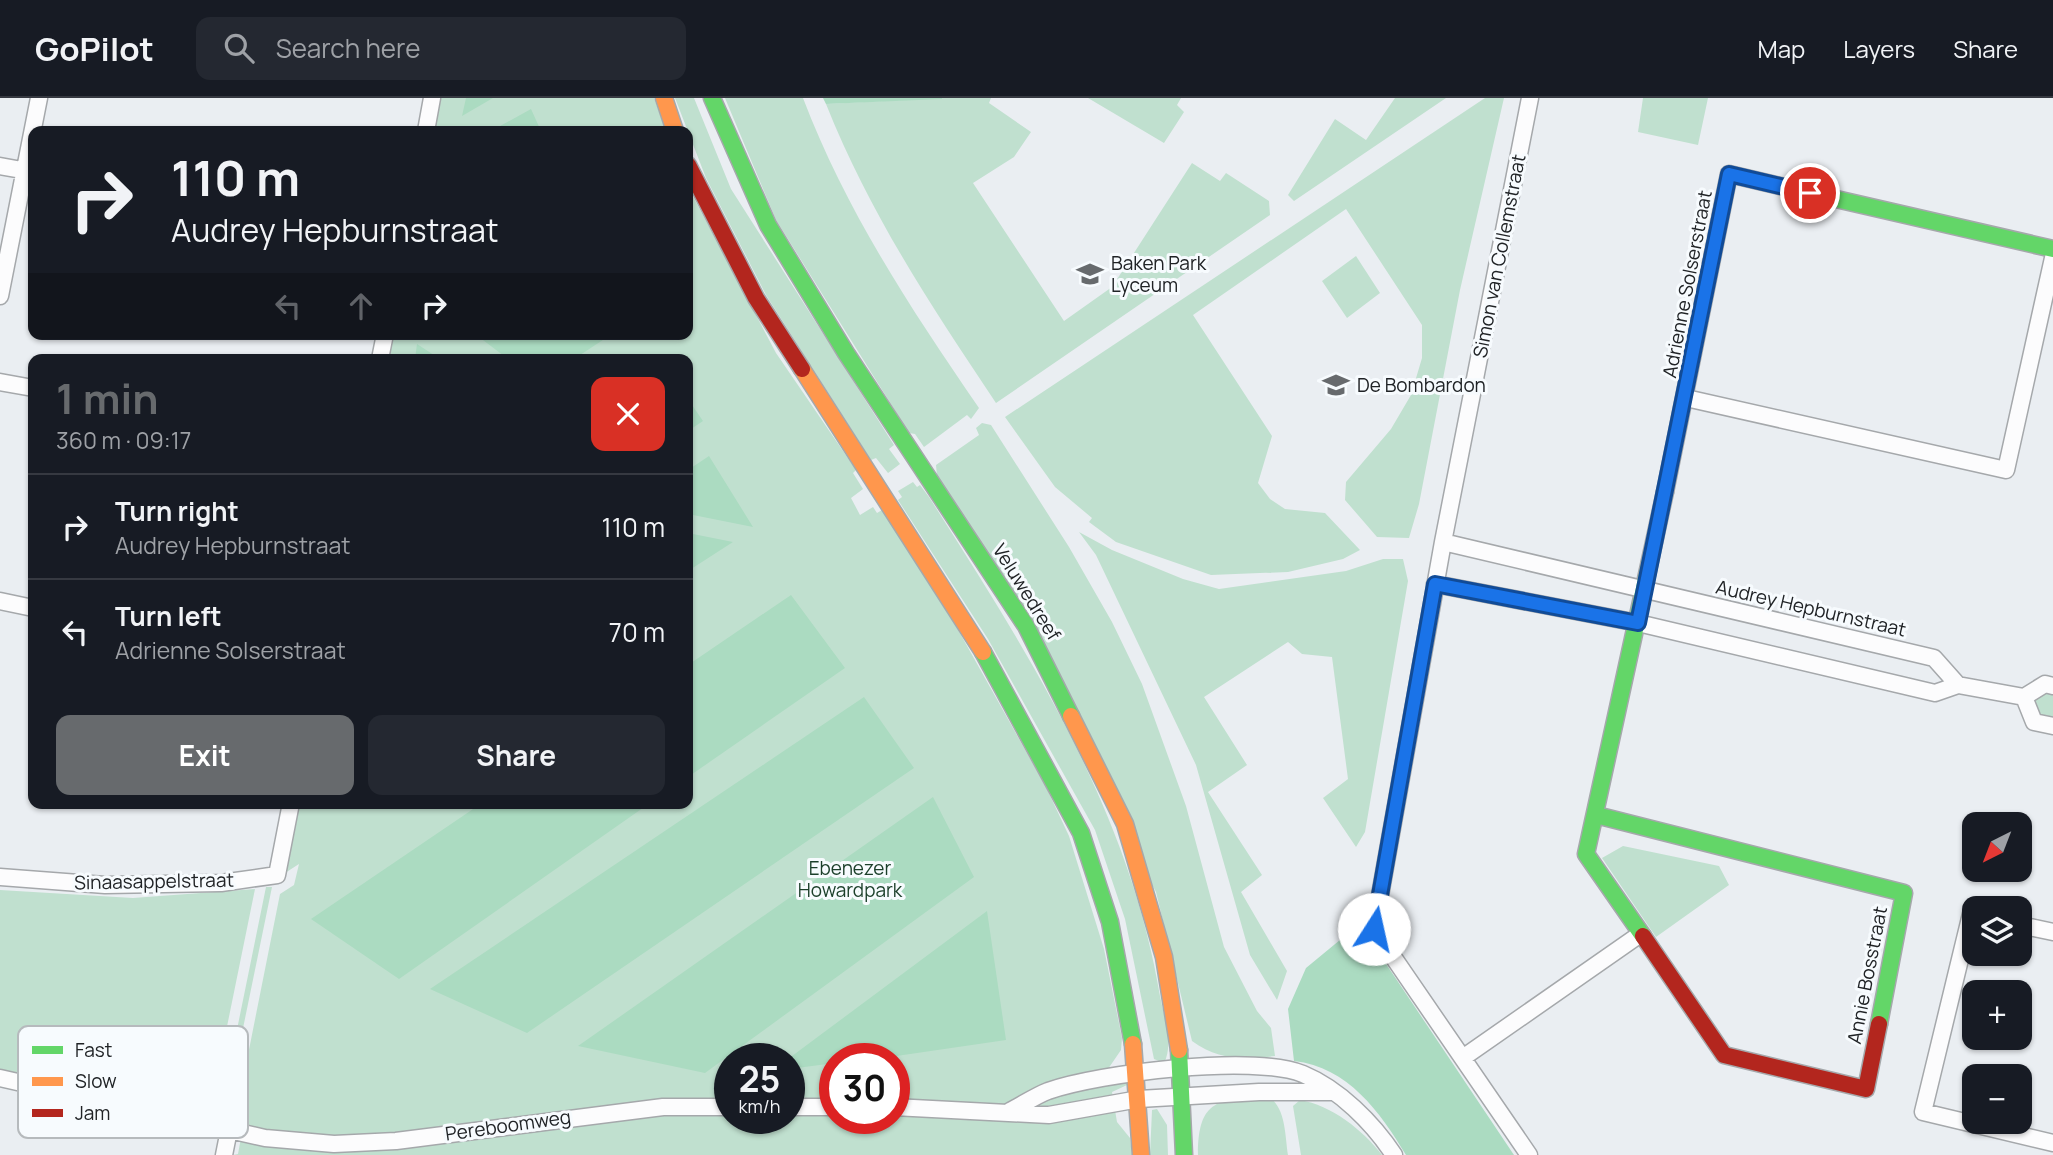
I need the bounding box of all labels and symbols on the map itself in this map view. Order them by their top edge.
street label: Simon van Collemstraat [1467,152,1531,360]
pin [1780,163,1840,223]
street label: Adrienne Solserstraat [1656,188,1718,380]
place label: Baken Park Lyceum [1111,250,1207,298]
school or university icon: Baken Park Lyceum [1075,259,1105,289]
school or university icon: De Bombardon [1321,370,1351,400]
place label: De Bombardon [1357,372,1486,398]
street label: Veluwedreef [987,539,1067,645]
street label: Audrey Hepburnstraat [1713,573,1909,643]
north arrow [1962,812,2032,882]
park label: Ebenezer Howardpark [798,855,903,903]
street label: Sinaasappelstraat [74,867,234,895]
position arrow [1337,892,1411,966]
street label: Annie Bosstraat [1841,904,1893,1046]
legend [18,1026,248,1138]
text: Fast [75,1037,112,1063]
speed limit sign: 30 [819,1043,910,1134]
text: Slow [75,1068,117,1094]
text: Jam [75,1100,110,1126]
street label: Pereboomweg [443,1103,573,1147]

